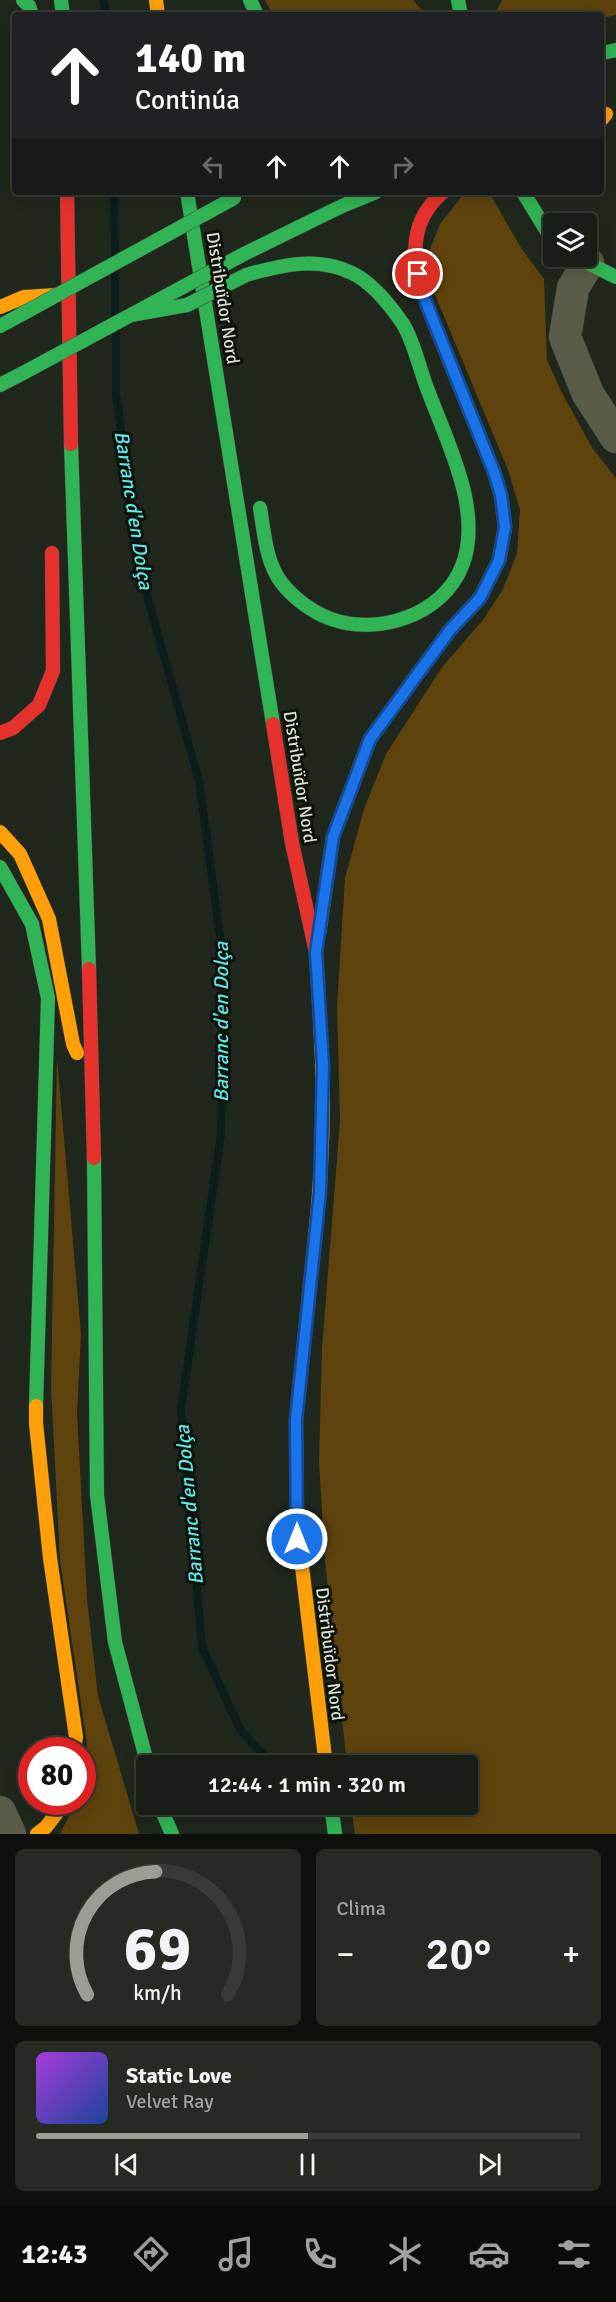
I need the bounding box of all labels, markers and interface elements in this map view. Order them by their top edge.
text: 140 m [135,33,246,84]
icon: ahead [36,36,114,114]
text: Continúa [135,84,240,117]
icon: left [197,150,230,183]
icon: ahead [260,150,293,183]
icon: ahead [323,150,356,183]
icon: right [386,150,419,183]
map controls [543,213,597,267]
button: layers [543,213,597,267]
street label: Distribuïdor Nord [202,230,244,366]
pin [392,248,443,299]
icon: arrive [401,257,434,290]
water label: Barranc d'en Dolça [109,429,159,592]
street label: Distribuïdor Nord [279,709,321,845]
water label: Barranc d'en Dolça [209,941,234,1102]
water label: Barranc d'en Dolça [170,1423,209,1586]
position arrow [265,1507,329,1571]
street label: Distribuïdor Nord [311,1586,349,1722]
speed limit sign: 80 [18,1737,96,1815]
text: 12:44 · 1 min · 320 m [208,1771,406,1798]
text: Clima [337,1896,386,1921]
text: 69 [124,1910,191,1987]
text: 20° [425,1927,491,1982]
text: − [337,1934,354,1975]
text: + [562,1934,580,1975]
text: km/h [133,1980,182,2006]
text: Static Love [126,2062,232,2089]
text: Velvet Ray [126,2089,214,2114]
icon: previous [110,2148,143,2181]
icon: pause [291,2148,324,2181]
icon: next [473,2148,506,2181]
icon: directions [130,2233,172,2275]
icon: music [215,2233,257,2275]
icon: phone [299,2233,341,2275]
icon: climate [384,2233,426,2275]
icon: car [468,2233,510,2275]
icon: filters [553,2233,595,2275]
text: 12:43 [21,2238,88,2271]

